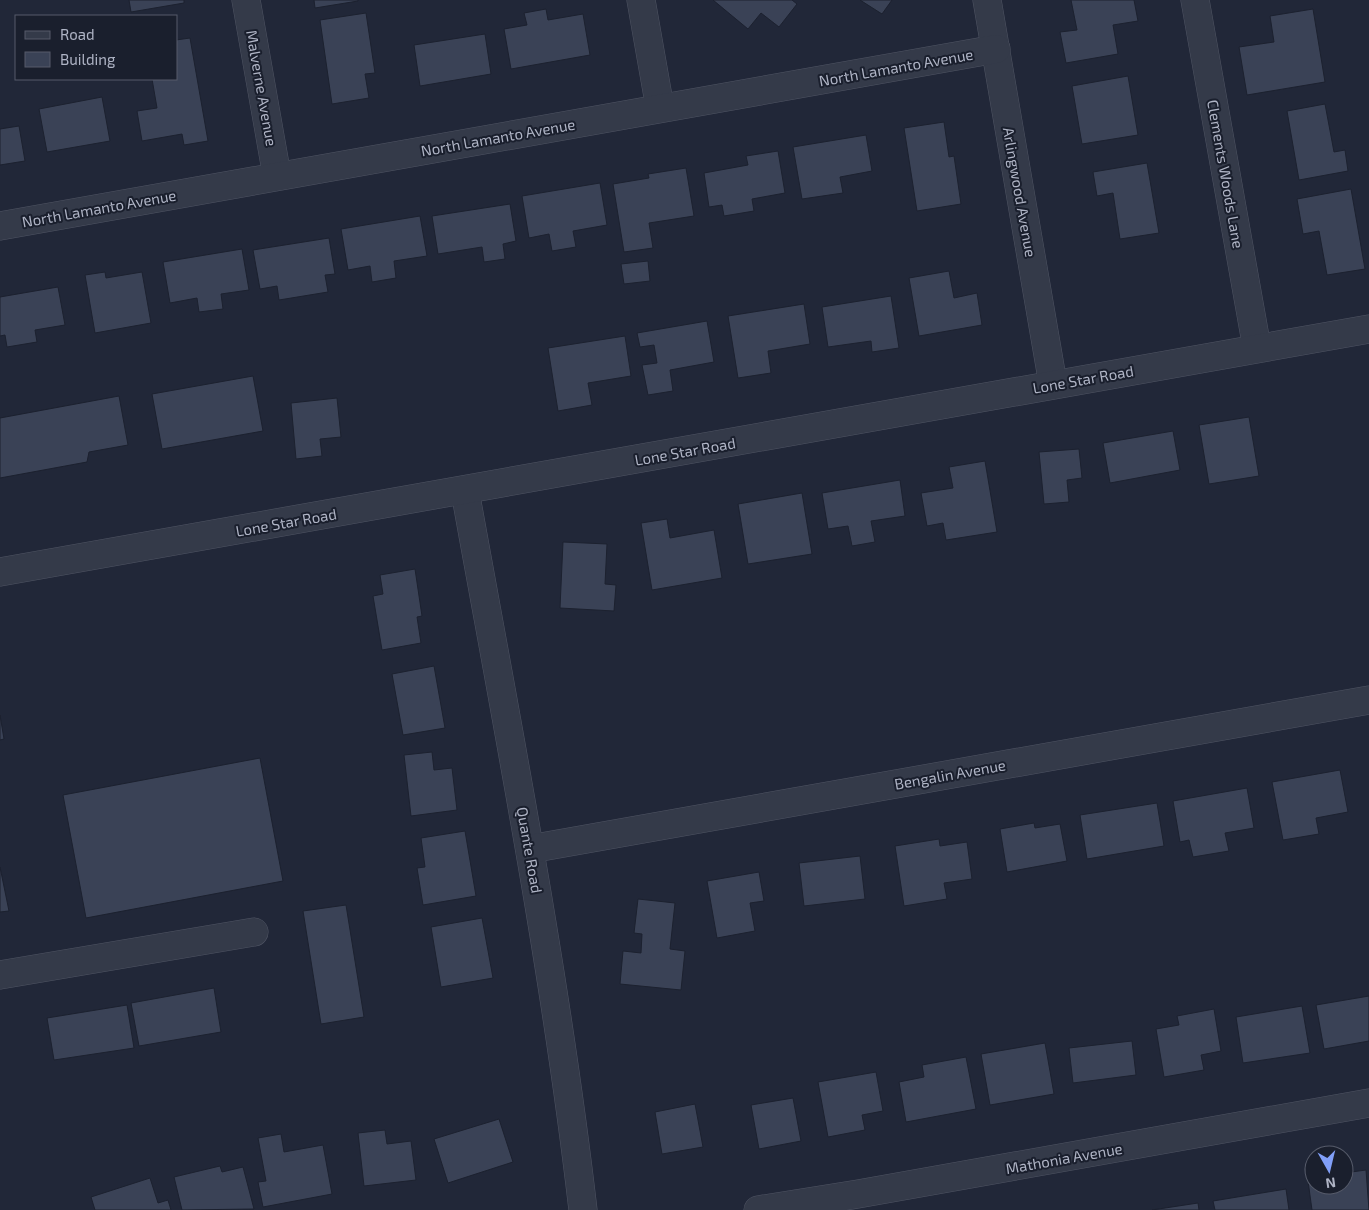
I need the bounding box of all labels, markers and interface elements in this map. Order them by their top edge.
legend [15,15,178,80]
text: Road [60,25,95,43]
street label: Malverne Avenue [243,29,281,147]
street label: North Lamanto Avenue [817,45,975,89]
text: Building [60,50,116,68]
street label: Clements Woods Lane [1204,98,1248,250]
street label: North Lamanto Avenue [419,115,577,159]
street label: Arlingwood Avenue [1000,126,1040,258]
street label: North Lamanto Avenue [20,186,178,230]
street label: Lone Star Road [1031,361,1135,397]
street label: Lone Star Road [633,433,737,469]
street label: Lone Star Road [234,504,338,540]
street label: Bengalin Avenue [893,755,1007,793]
street label: Quante Road [513,805,546,895]
street label: Mathonia Avenue [1004,1139,1124,1177]
north arrow [1304,1145,1354,1195]
text: N [1325,1174,1337,1192]

